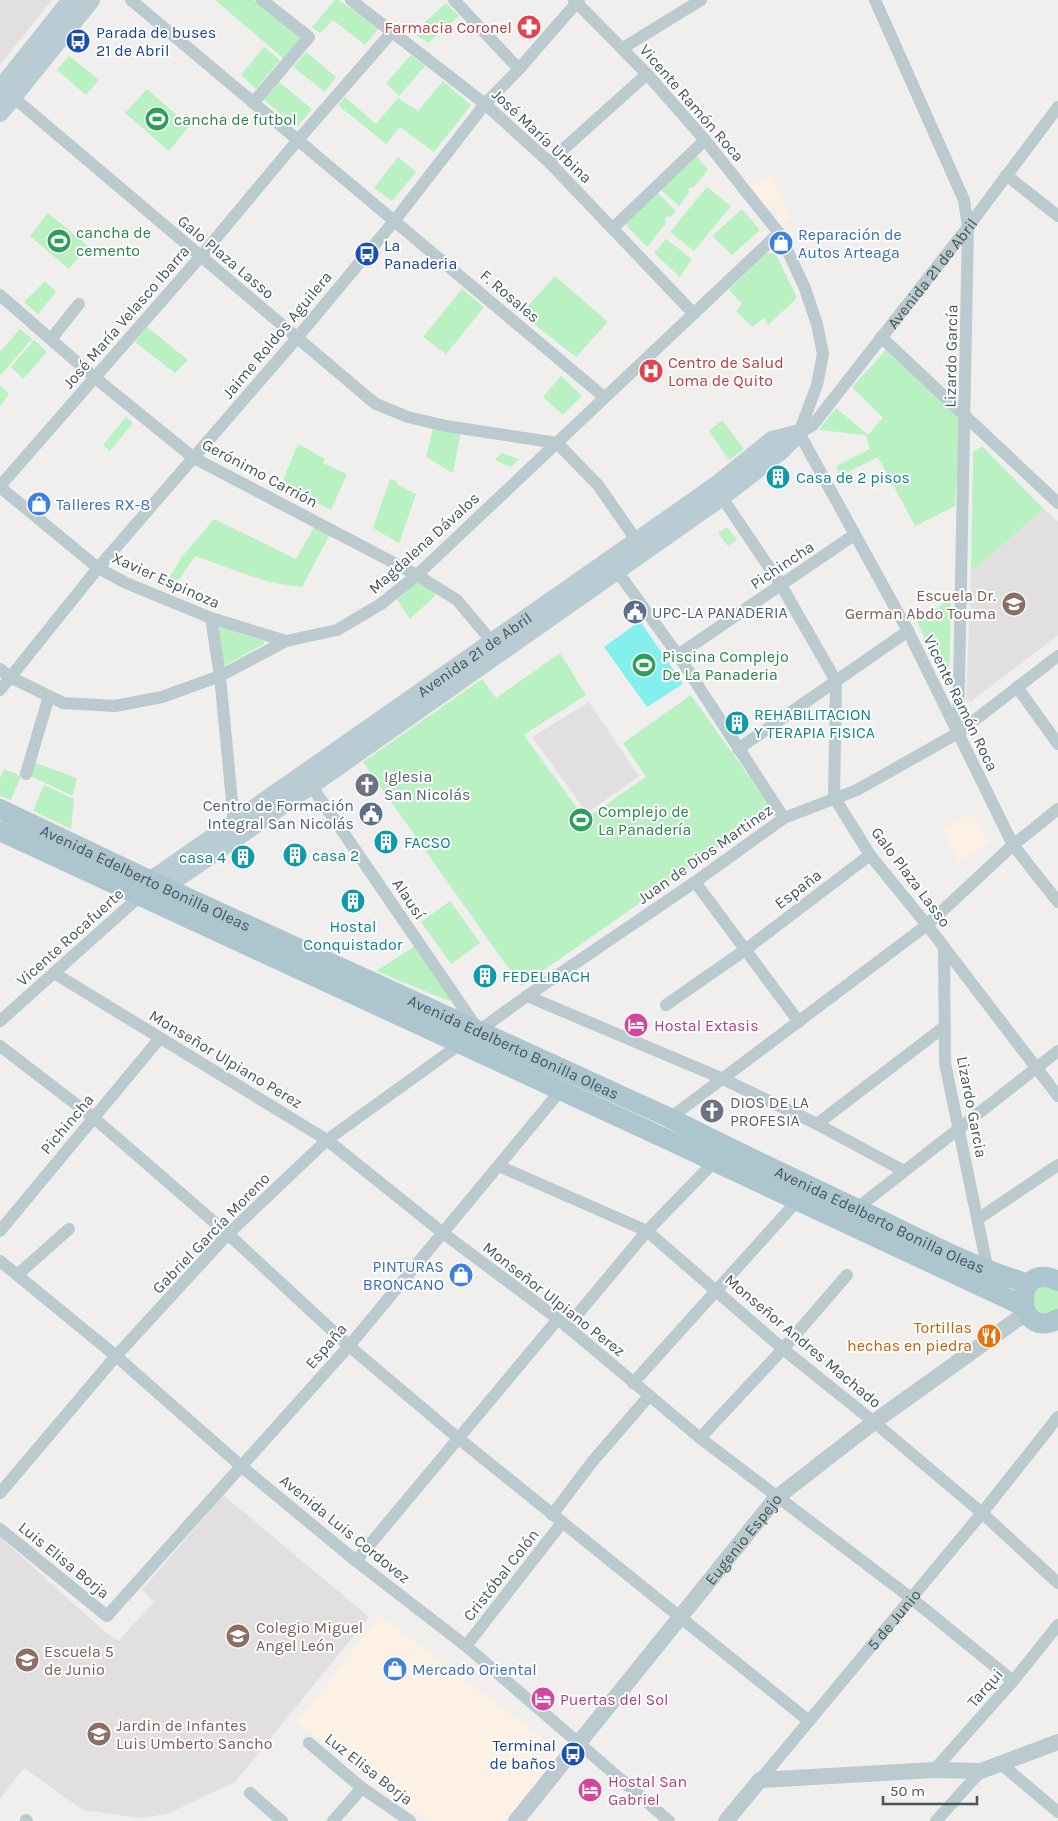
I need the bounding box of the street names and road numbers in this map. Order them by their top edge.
street label: Vicente Ramón Roca [636,40,748,166]
street label: José María Urbina [488,85,596,187]
street label: Galo Plaza Lasso [174,211,278,303]
street label: Avenida 21 de Abril [883,214,981,332]
street label: José María Velasco Ibarra [59,242,193,392]
street label: F. Rosales [476,266,544,326]
street label: Jaime Roldos Aguilera [218,267,336,403]
street label: Lizardo García [941,304,961,408]
street label: Gerónimo Carrión [199,434,321,512]
street label: Magdalena Dávalos [365,488,483,598]
street label: Pichincha [747,537,817,593]
street label: Xavier Espinoza [109,548,223,612]
street label: Avenida 21 de Abril [413,608,535,701]
street label: Vicente Ramón Roca [920,632,1002,774]
street label: Juan de Dios Martinez [634,800,776,908]
street label: Avenida Edelberto Bonilla Oleas [37,820,254,935]
street label: Galo Plaza Lasso [867,823,955,931]
street label: España [771,865,825,913]
street label: Alausí [388,875,430,923]
street label: Vicente Rocafuerte [13,884,127,990]
street label: Avenida Edelberto Bonilla Oleas [405,990,622,1103]
street label: Monseñor Ulpiano Perez [146,1006,306,1112]
street label: Lizardo Garcia [953,1055,991,1159]
street label: Pichincha [36,1090,98,1158]
street label: Avenida Edelberto Bonilla Oleas [772,1162,988,1277]
street label: Gabriel García Moreno [148,1169,274,1297]
street label: Monseñor Ulpiano Perez [479,1238,629,1360]
street label: Monseñor Andres Machado [721,1270,885,1412]
street label: España [301,1319,351,1373]
street label: Avenida Luis Cordovez [276,1471,414,1587]
street label: Eugenio Espejo [701,1490,785,1588]
street label: Luis Elisa Borja [15,1517,113,1603]
street label: Cristóbal Colón [459,1525,543,1625]
street label: 5 de Junio [863,1585,924,1654]
street label: Tarqui [963,1665,1007,1711]
street label: Luz Elisa Borja [321,1729,417,1809]

